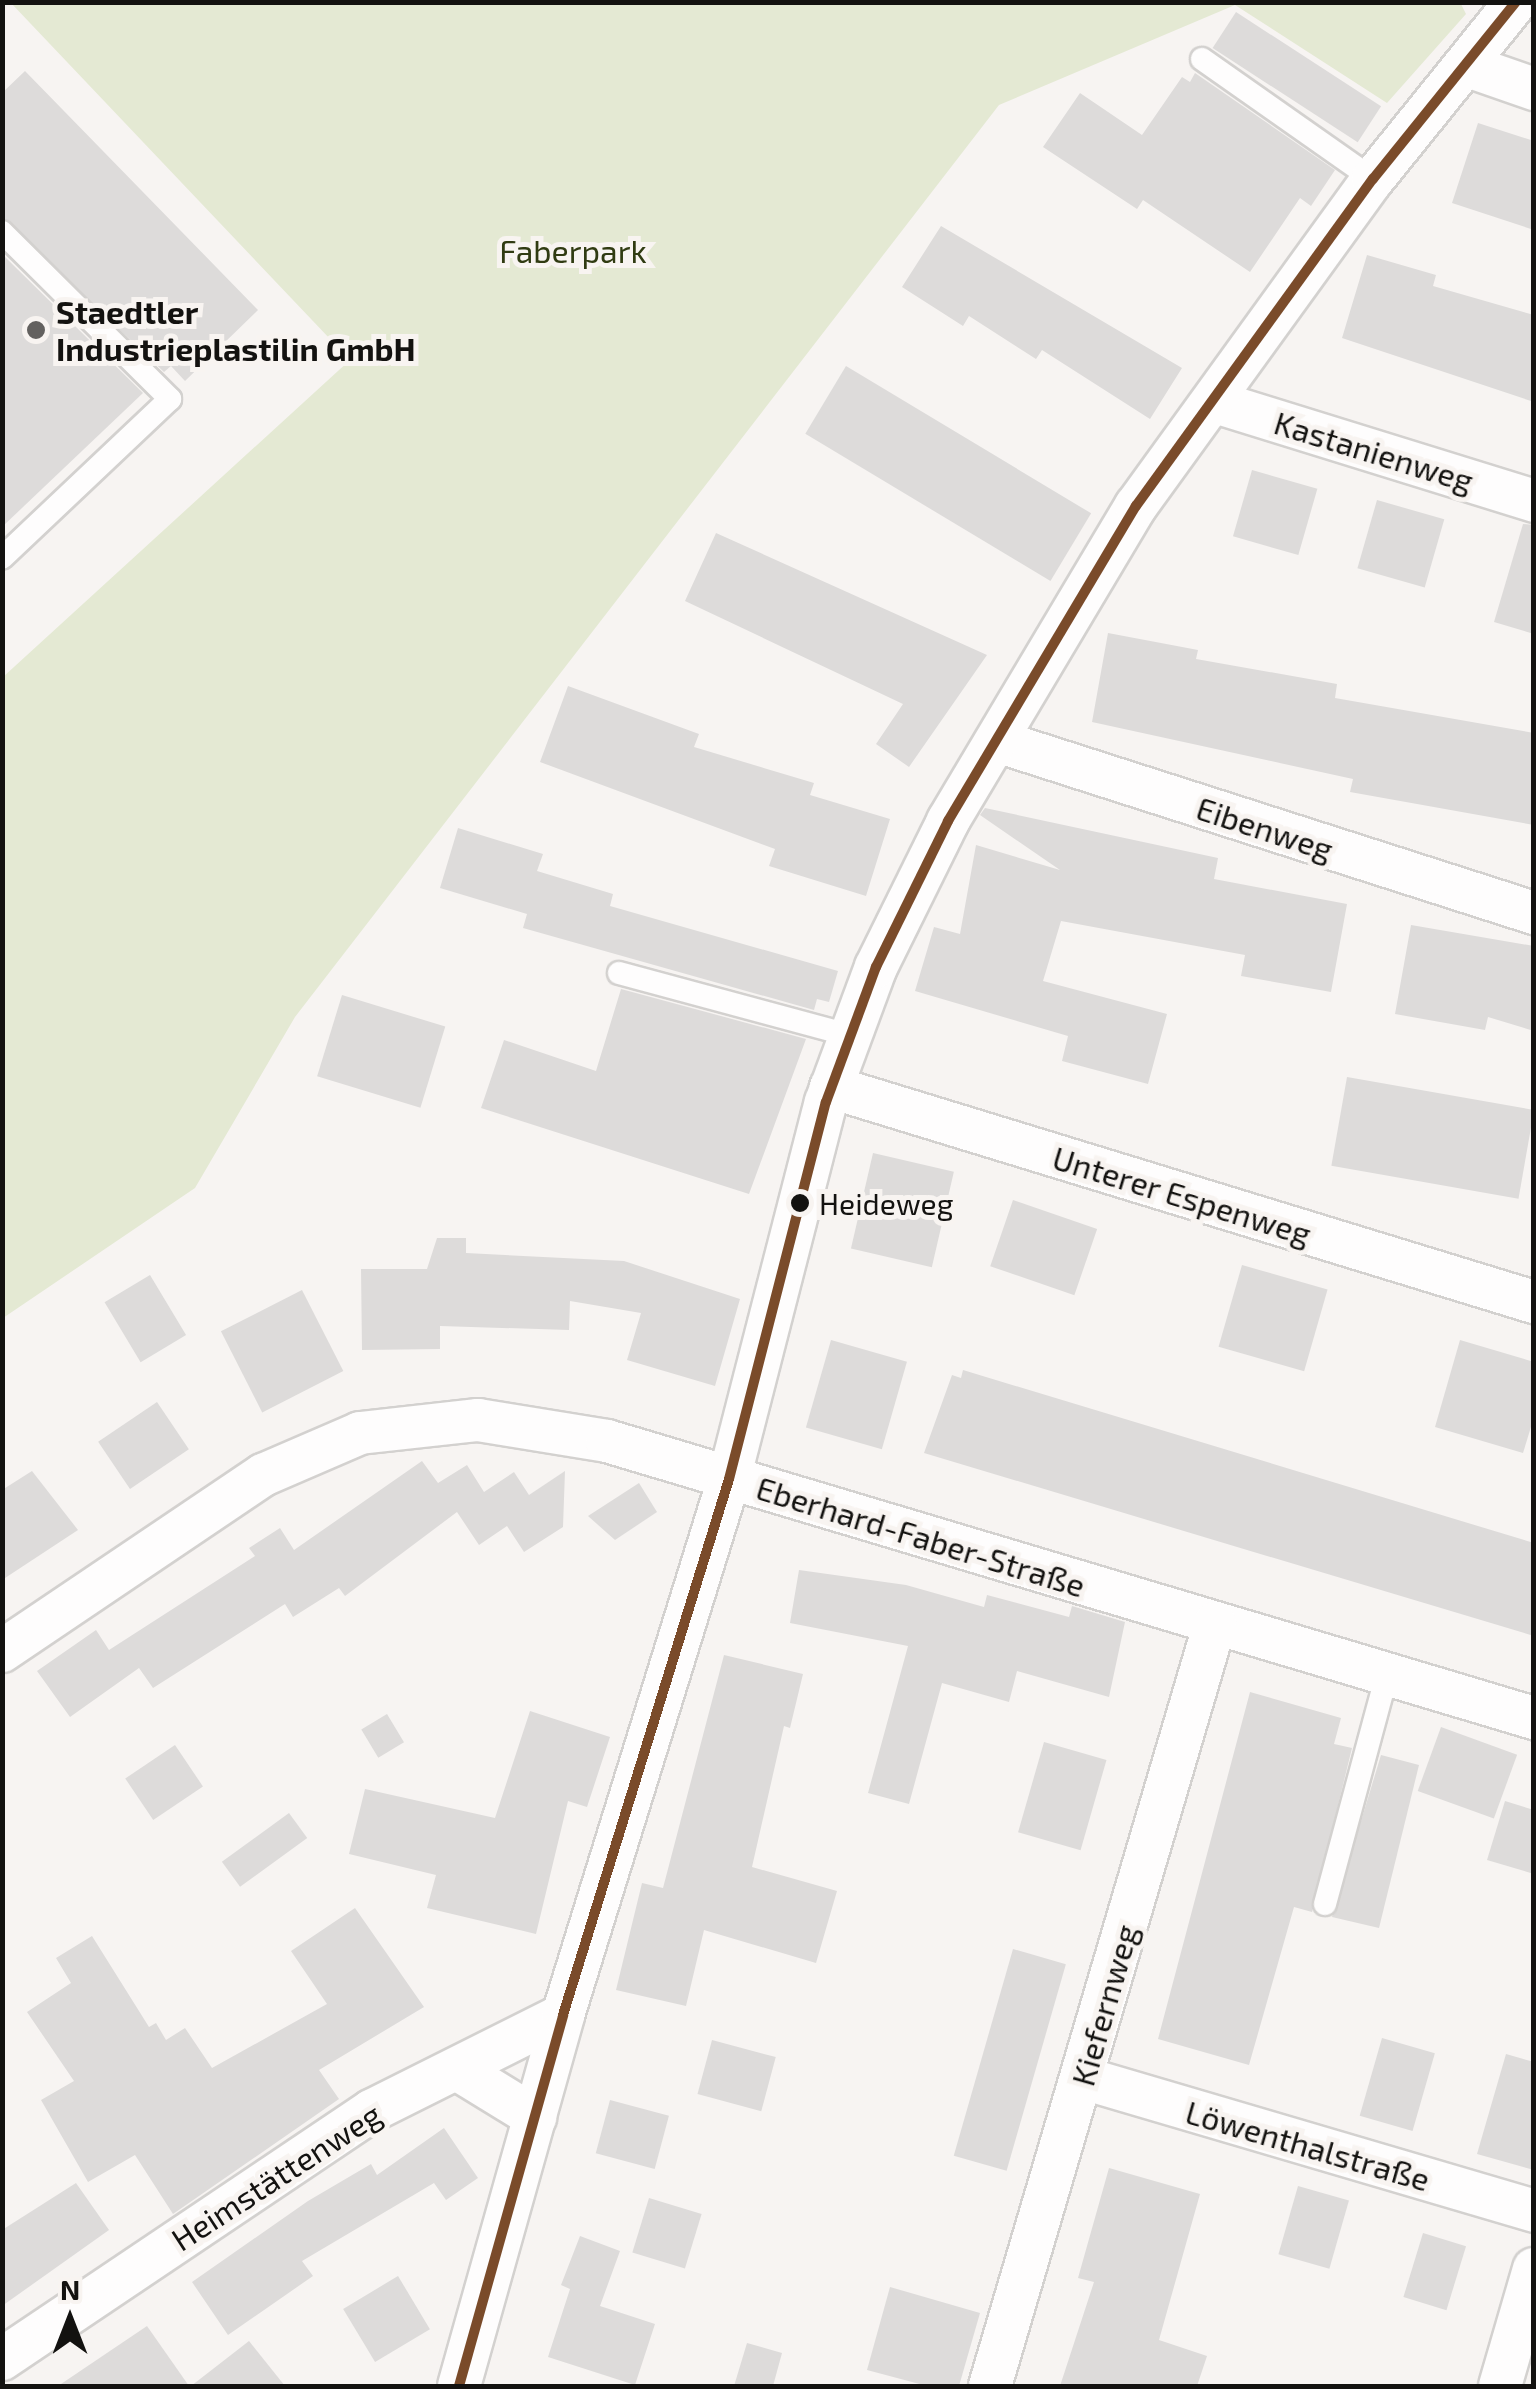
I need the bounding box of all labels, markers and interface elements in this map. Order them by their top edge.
park label: Faberpark [499,231,647,269]
place label: Staedtler Industrieplastilin GmbH [56,293,416,368]
marker: Staedtler Industrieplastilin GmbH [25,319,47,341]
street label: Kastanienweg [1270,403,1478,499]
street label: Eibenweg [1192,788,1338,868]
street label: Unterer Espenweg [1048,1137,1316,1253]
place label: Heideweg [819,1185,953,1221]
marker: Heideweg [790,1193,810,1213]
street label: Eberhard-Faber-Straße [752,1468,1090,1604]
street label: Kiefernweg [1063,1920,1145,2090]
street label: Löwenthalstraße [1182,2092,1434,2198]
street label: Heimstättenweg [164,2094,388,2258]
north arrow [20,2269,120,2369]
text: N [60,2272,80,2306]

